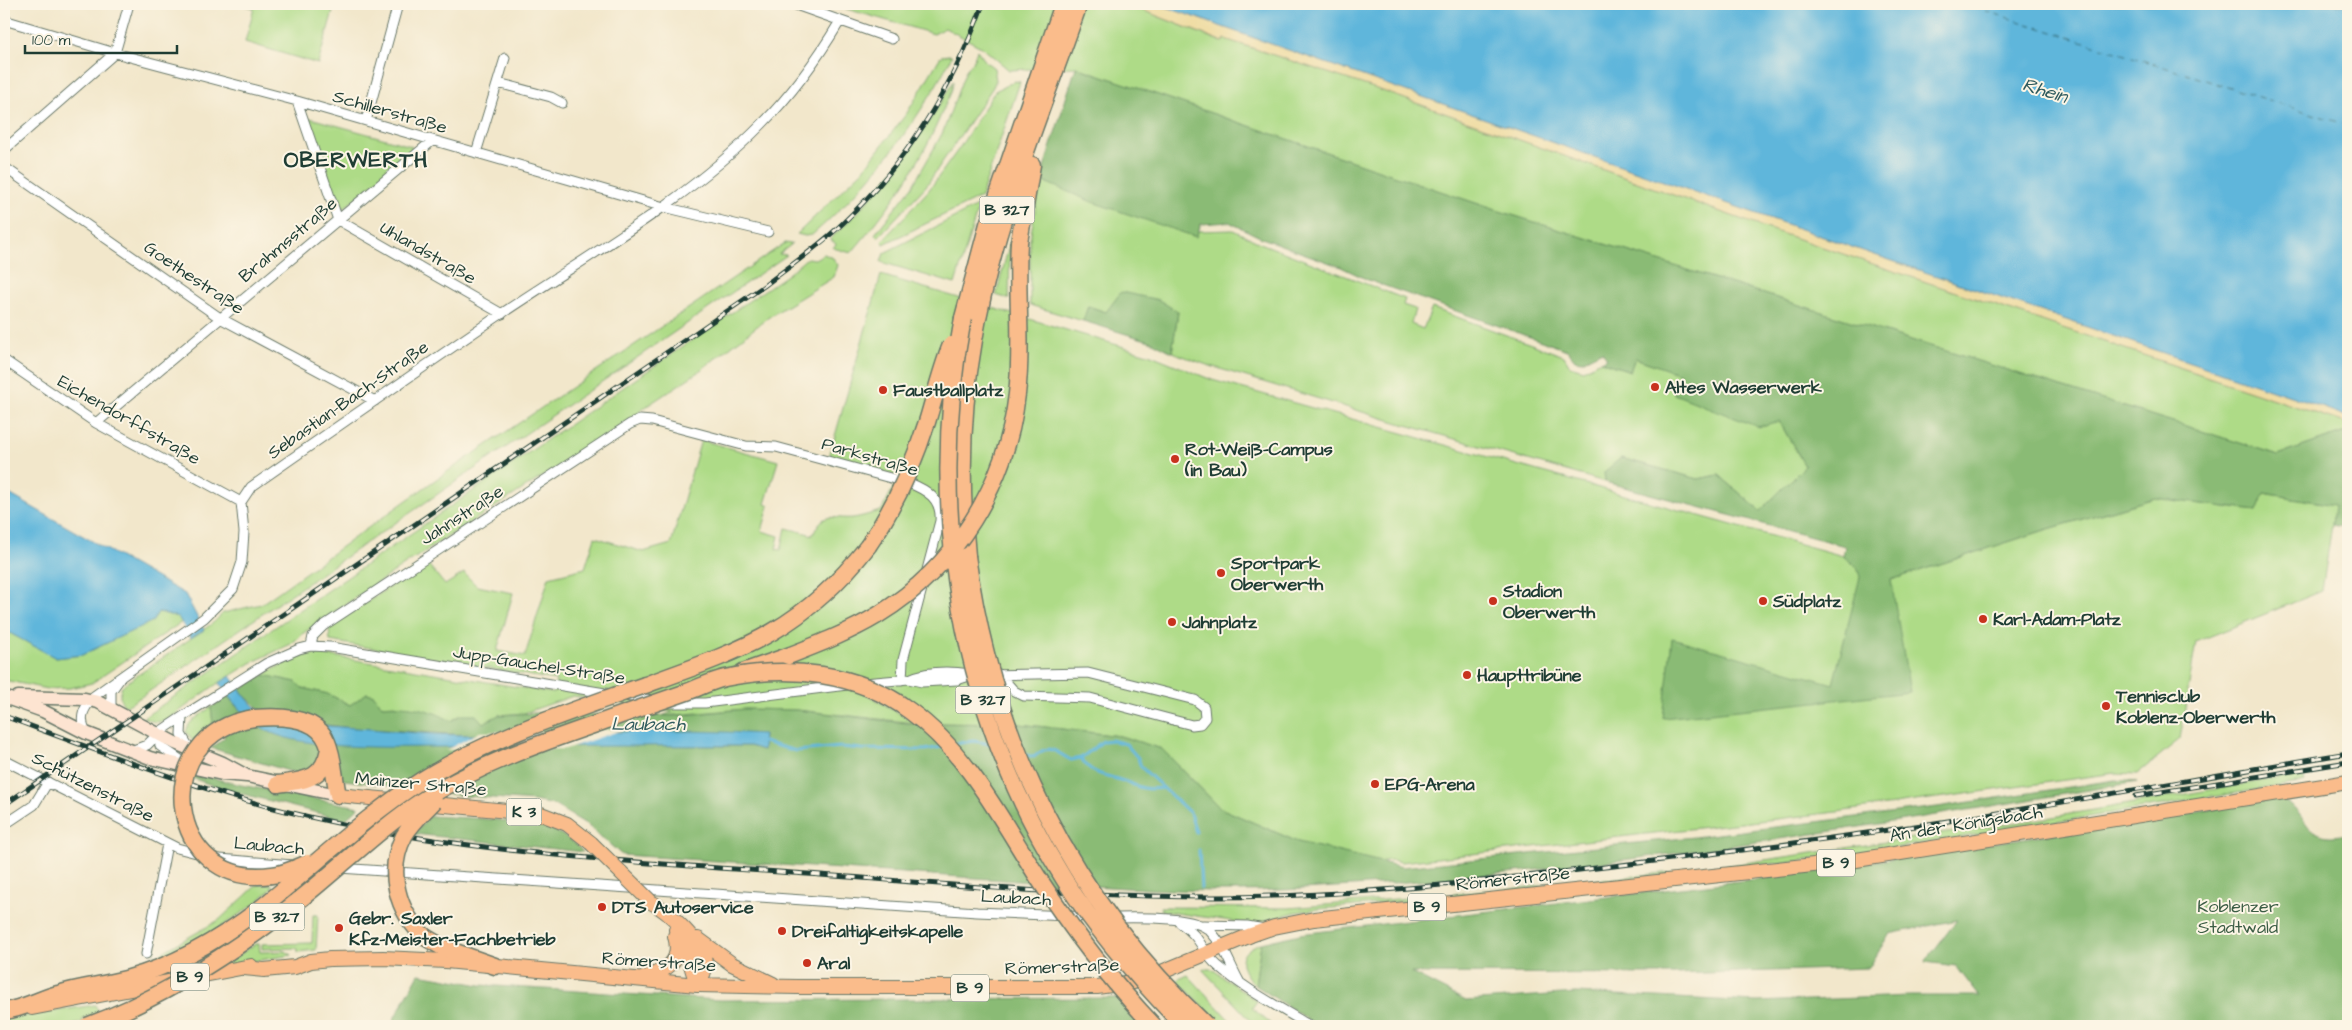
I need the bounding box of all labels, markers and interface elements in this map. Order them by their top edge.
scale bar [25,22,178,54]
text: 100 m [32,30,71,51]
water label: Rhein [2019,71,2072,111]
street label: Schillerstraße [330,84,450,140]
district label: OBERWERTH [284,145,428,176]
street label: Brahmsstraße [233,191,343,289]
road number: B 327 [980,196,1034,224]
street label: Uhlandstraße [375,215,481,291]
street label: Goethestraße [139,235,249,321]
street label: Sebastian-Bach-Straße [262,335,434,465]
street label: Eichendorffstraße [53,369,205,471]
place label: Altes Wasserwerk [1665,375,1823,400]
place label: Faustballplatz [893,378,1004,403]
marker: Altes Wasserwerk [1649,381,1661,393]
marker: Faustballplatz [877,384,889,396]
street label: Parkstraße [819,431,922,483]
place label: Rot-Weiß-Campus (in Bau) [1184,437,1333,483]
marker: Rot-Weiß-Campus (in Bau) [1169,453,1181,465]
street label: Jahnstraße [416,479,509,551]
place label: Sportpark Oberwerth [1230,551,1324,597]
marker: Sportpark Oberwerth [1215,567,1227,579]
place label: Stadion Oberwerth [1502,579,1596,625]
place label: Südplatz [1772,589,1842,614]
marker: Stadion Oberwerth [1487,595,1499,607]
marker: Südplatz [1757,595,1769,607]
place label: Karl-Adam-Platz [1993,607,2122,632]
place label: Jahnplatz [1181,610,1258,635]
marker: Karl-Adam-Platz [1977,613,1989,625]
marker: Jahnplatz [1166,616,1178,628]
street label: Jupp-Gauchel-Straße [451,639,627,691]
place label: Haupttribüne [1477,663,1582,688]
marker: Haupttribüne [1461,669,1473,681]
place label: Tennisclub Koblenz-Oberwerth [2115,684,2277,730]
road number: B 327 [956,686,1010,714]
marker: Tennisclub Koblenz-Oberwerth [2100,700,2112,712]
water label: Laubach [611,711,687,738]
street label: Schützenstraße [28,745,159,829]
street label: Mainzer Straße [354,766,488,802]
place label: EPG-Arena [1385,772,1475,797]
marker: EPG-Arena [1369,778,1381,790]
road number: K 3 [506,799,542,826]
street label: An der Königsbach [1888,800,2044,849]
street label: Laubach [233,830,305,862]
road number: B 9 [1817,850,1855,876]
street label: Römerstraße [1455,861,1572,897]
street label: Laubach [980,884,1052,912]
road number: B 9 [1408,894,1446,920]
park label: Koblenzer Stadtwald [2197,894,2279,940]
place label: DTS Autoservice [612,895,754,920]
marker: DTS Autoservice [596,901,608,913]
road number: B 327 [250,904,304,930]
place label: Gebr. Saxler Kfz-Meister-Fachbetrieb [349,906,556,952]
place label: Dreifaltigkeitskapelle [792,919,963,945]
marker: Gebr. Saxler Kfz-Meister-Fachbetrieb [333,922,345,934]
marker: Dreifaltigkeitskapelle [776,925,788,937]
street label: Römerstraße [601,946,717,978]
place label: Aral [817,951,851,976]
street label: Römerstraße [1004,952,1120,981]
marker: Aral [801,957,813,969]
road number: B 9 [171,964,209,990]
road number: B 9 [951,974,989,1001]

